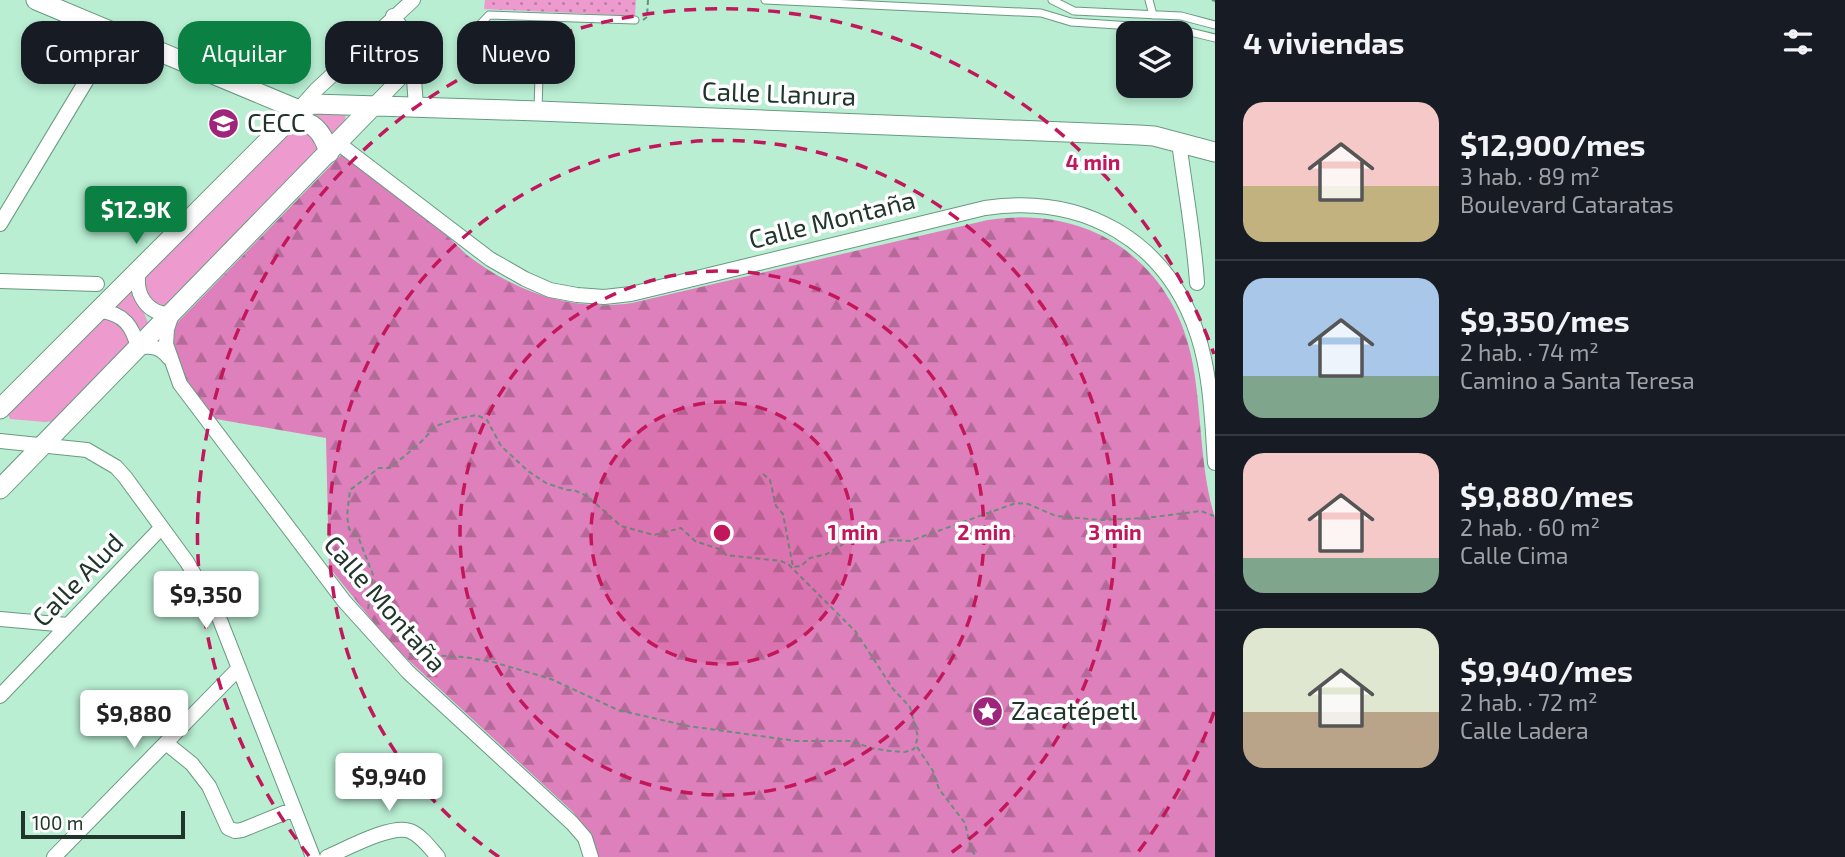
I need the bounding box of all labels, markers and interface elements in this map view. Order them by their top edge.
chip: Comprar [21,21,164,84]
chip: Alquilar [178,21,311,84]
chip: Filtros [325,21,443,84]
chip: Nuevo [457,21,575,84]
map controls [1116,21,1193,98]
button: layers [1116,21,1193,98]
icon: filters [1779,23,1817,61]
text: 4 viviendas [1243,24,1404,60]
street label: Calle Llanura [701,74,857,111]
school or university icon: CECC [207,106,241,140]
place label: CECC [247,106,306,137]
text: $12,900/mes [1460,126,1646,162]
icon: home [1299,130,1383,214]
text: 4 min [1066,149,1120,174]
text: 3 hab. · 89 m² [1460,162,1600,190]
street label: Calle Montaña [745,183,918,254]
pin: $12.9K [79,187,193,246]
text: Boulevard Cataratas [1460,190,1674,218]
text: $12.9K [101,195,171,223]
text: $9,350/mes [1460,302,1630,338]
icon: home [1299,306,1383,390]
text: 2 hab. · 74 m² [1460,338,1599,366]
text: Camino a Santa Teresa [1460,366,1695,394]
text: $9,880/mes [1460,477,1634,513]
icon: home [1299,481,1383,565]
text: 2 hab. · 60 m² [1460,513,1600,541]
text: 1 min [828,519,878,544]
text: 2 min [957,519,1011,544]
text: 3 min [1088,519,1142,544]
centre of rings [710,521,734,545]
street label: Calle Alud [25,526,129,632]
street label: Calle Montaña [318,528,454,678]
text: Calle Cima [1460,541,1568,569]
pin: $9,350 [149,572,263,631]
text: $9,350 [170,580,242,608]
text: $9,940/mes [1460,652,1633,688]
icon: home [1299,656,1383,740]
text: 2 hab. · 72 m² [1460,688,1598,716]
pin: $9,880 [77,690,191,750]
place icon: Zacatépetl [971,694,1005,728]
place label: Zacatépetl [1011,694,1138,725]
text: $9,880 [96,699,172,727]
text: Calle Ladera [1460,716,1589,744]
pin: $9,940 [332,754,446,813]
text: $9,940 [351,762,427,790]
scale bar [21,808,186,840]
text: 100 m [32,811,83,834]

